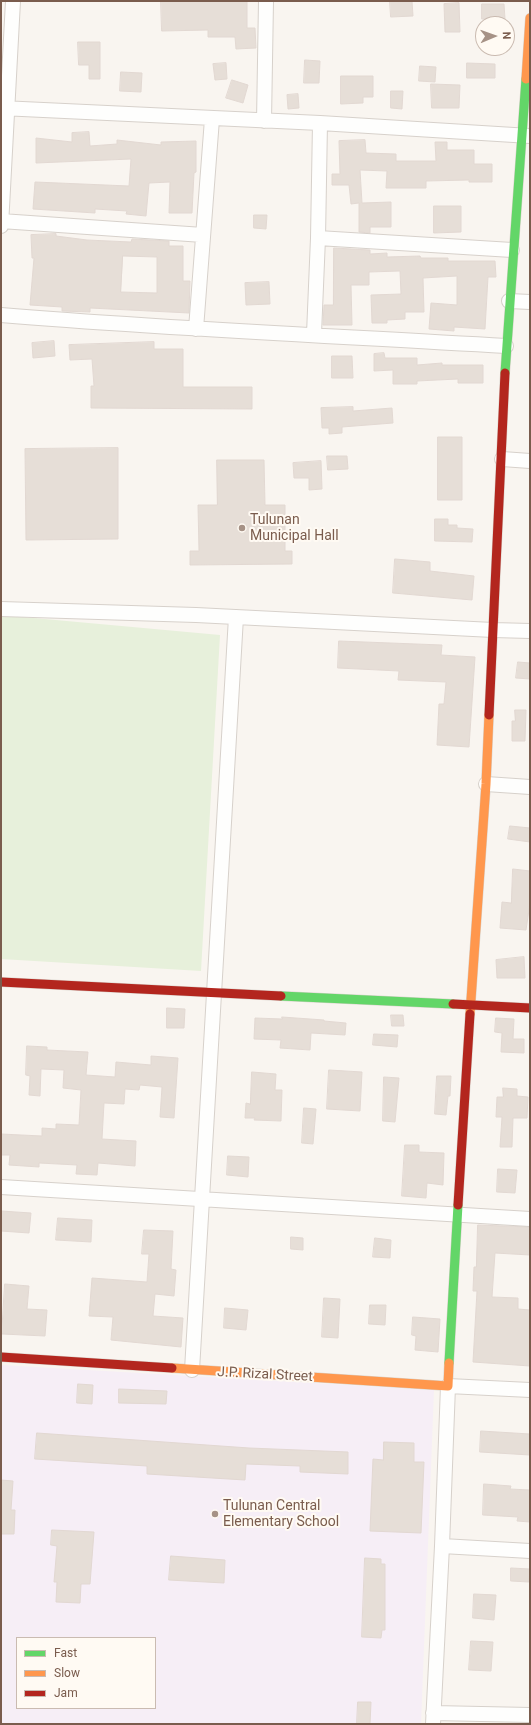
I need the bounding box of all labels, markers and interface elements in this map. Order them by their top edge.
north arrow [475,16,515,56]
text: N [500,31,513,40]
place label: Tulunan Municipal Hall [250,512,339,544]
marker: Tulunan Municipal Hall [237,523,247,533]
street label: J.P. Rizal Street [217,1364,313,1386]
place label: Tulunan Central Elementary School [223,1498,339,1530]
marker: Tulunan Central Elementary School [210,1509,220,1519]
legend [16,1637,156,1709]
text: Fast [54,1646,77,1660]
text: Slow [54,1666,80,1680]
text: Jam [54,1686,78,1700]

